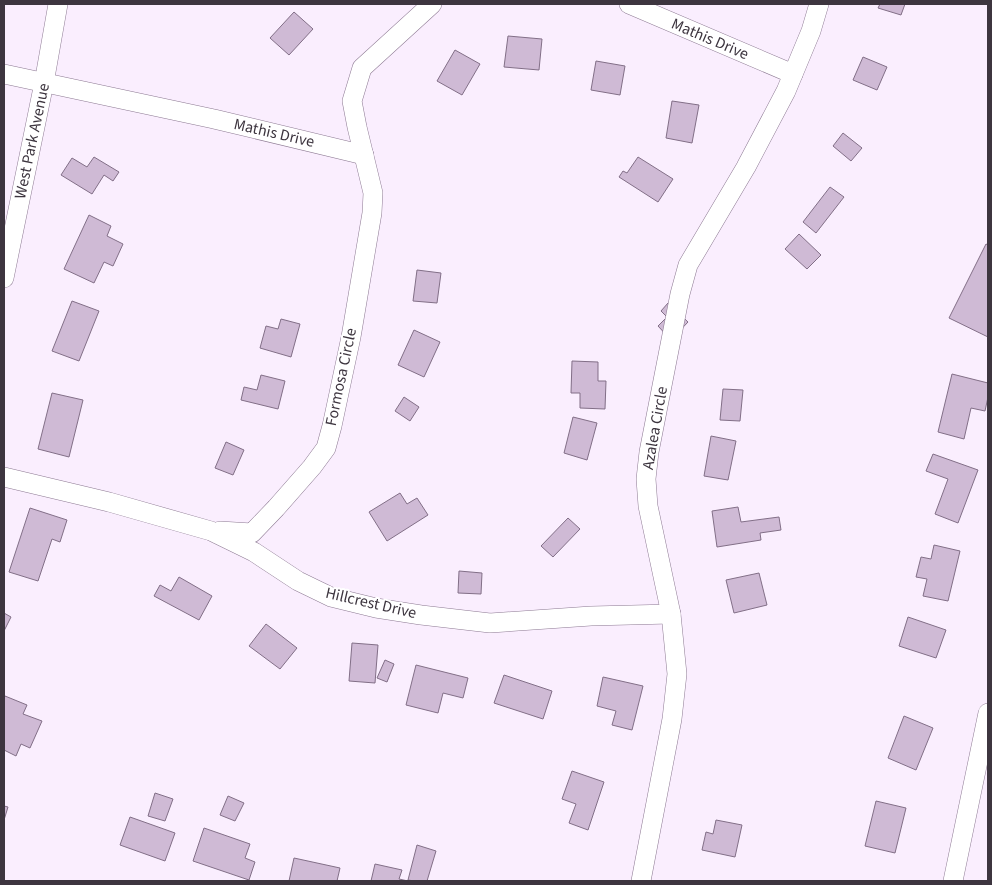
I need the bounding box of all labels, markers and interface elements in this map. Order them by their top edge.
street label: Mathis Drive [668,13,752,65]
street label: West Park Avenue [9,81,55,201]
street label: Mathis Drive [232,113,317,153]
street label: Formosa Circle [320,326,362,428]
street label: Azalea Circle [637,385,673,471]
street label: Hillcrest Drive [323,582,419,624]

